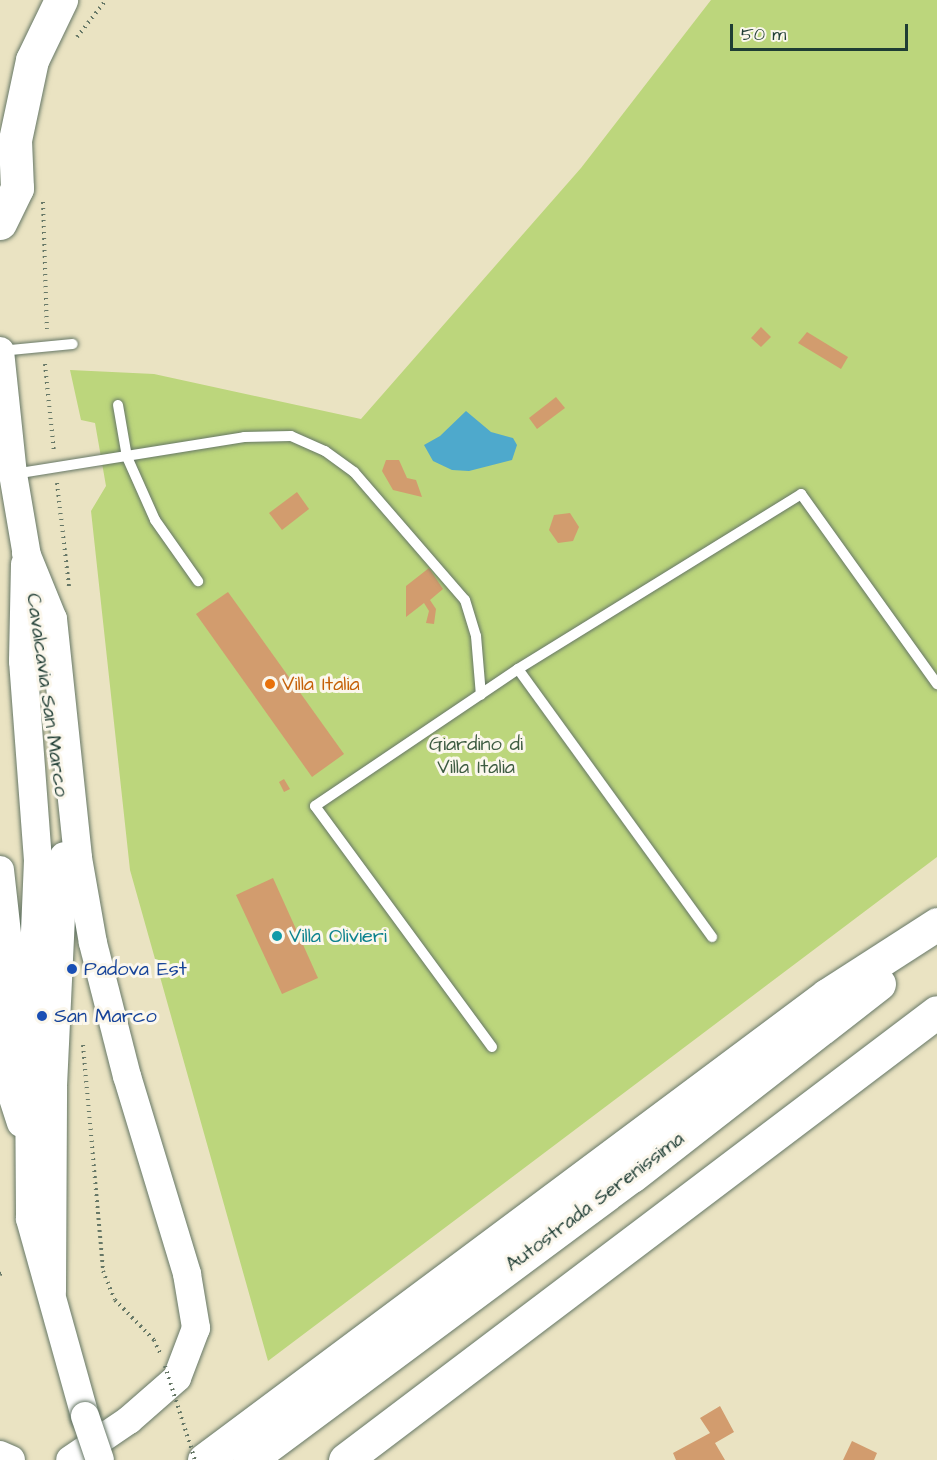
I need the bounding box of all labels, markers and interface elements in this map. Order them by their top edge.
scale bar [733,12,912,50]
text: 50 m [741,22,786,47]
street label: Cavalcavia San Marco [21,592,73,798]
place label: Villa Italia [282,672,360,696]
marker: Villa Italia [263,677,277,691]
park label: Giardino di Villa Italia [429,733,523,780]
place label: Villa Olivieri [289,924,387,948]
marker: Villa Olivieri [270,929,284,943]
place label: Padova Est [84,957,187,981]
marker: Padova Est [65,962,79,976]
place label: San Marco [54,1004,157,1028]
marker: San Marco [35,1009,49,1023]
street label: Autostrada Serenissima [501,1127,689,1277]

